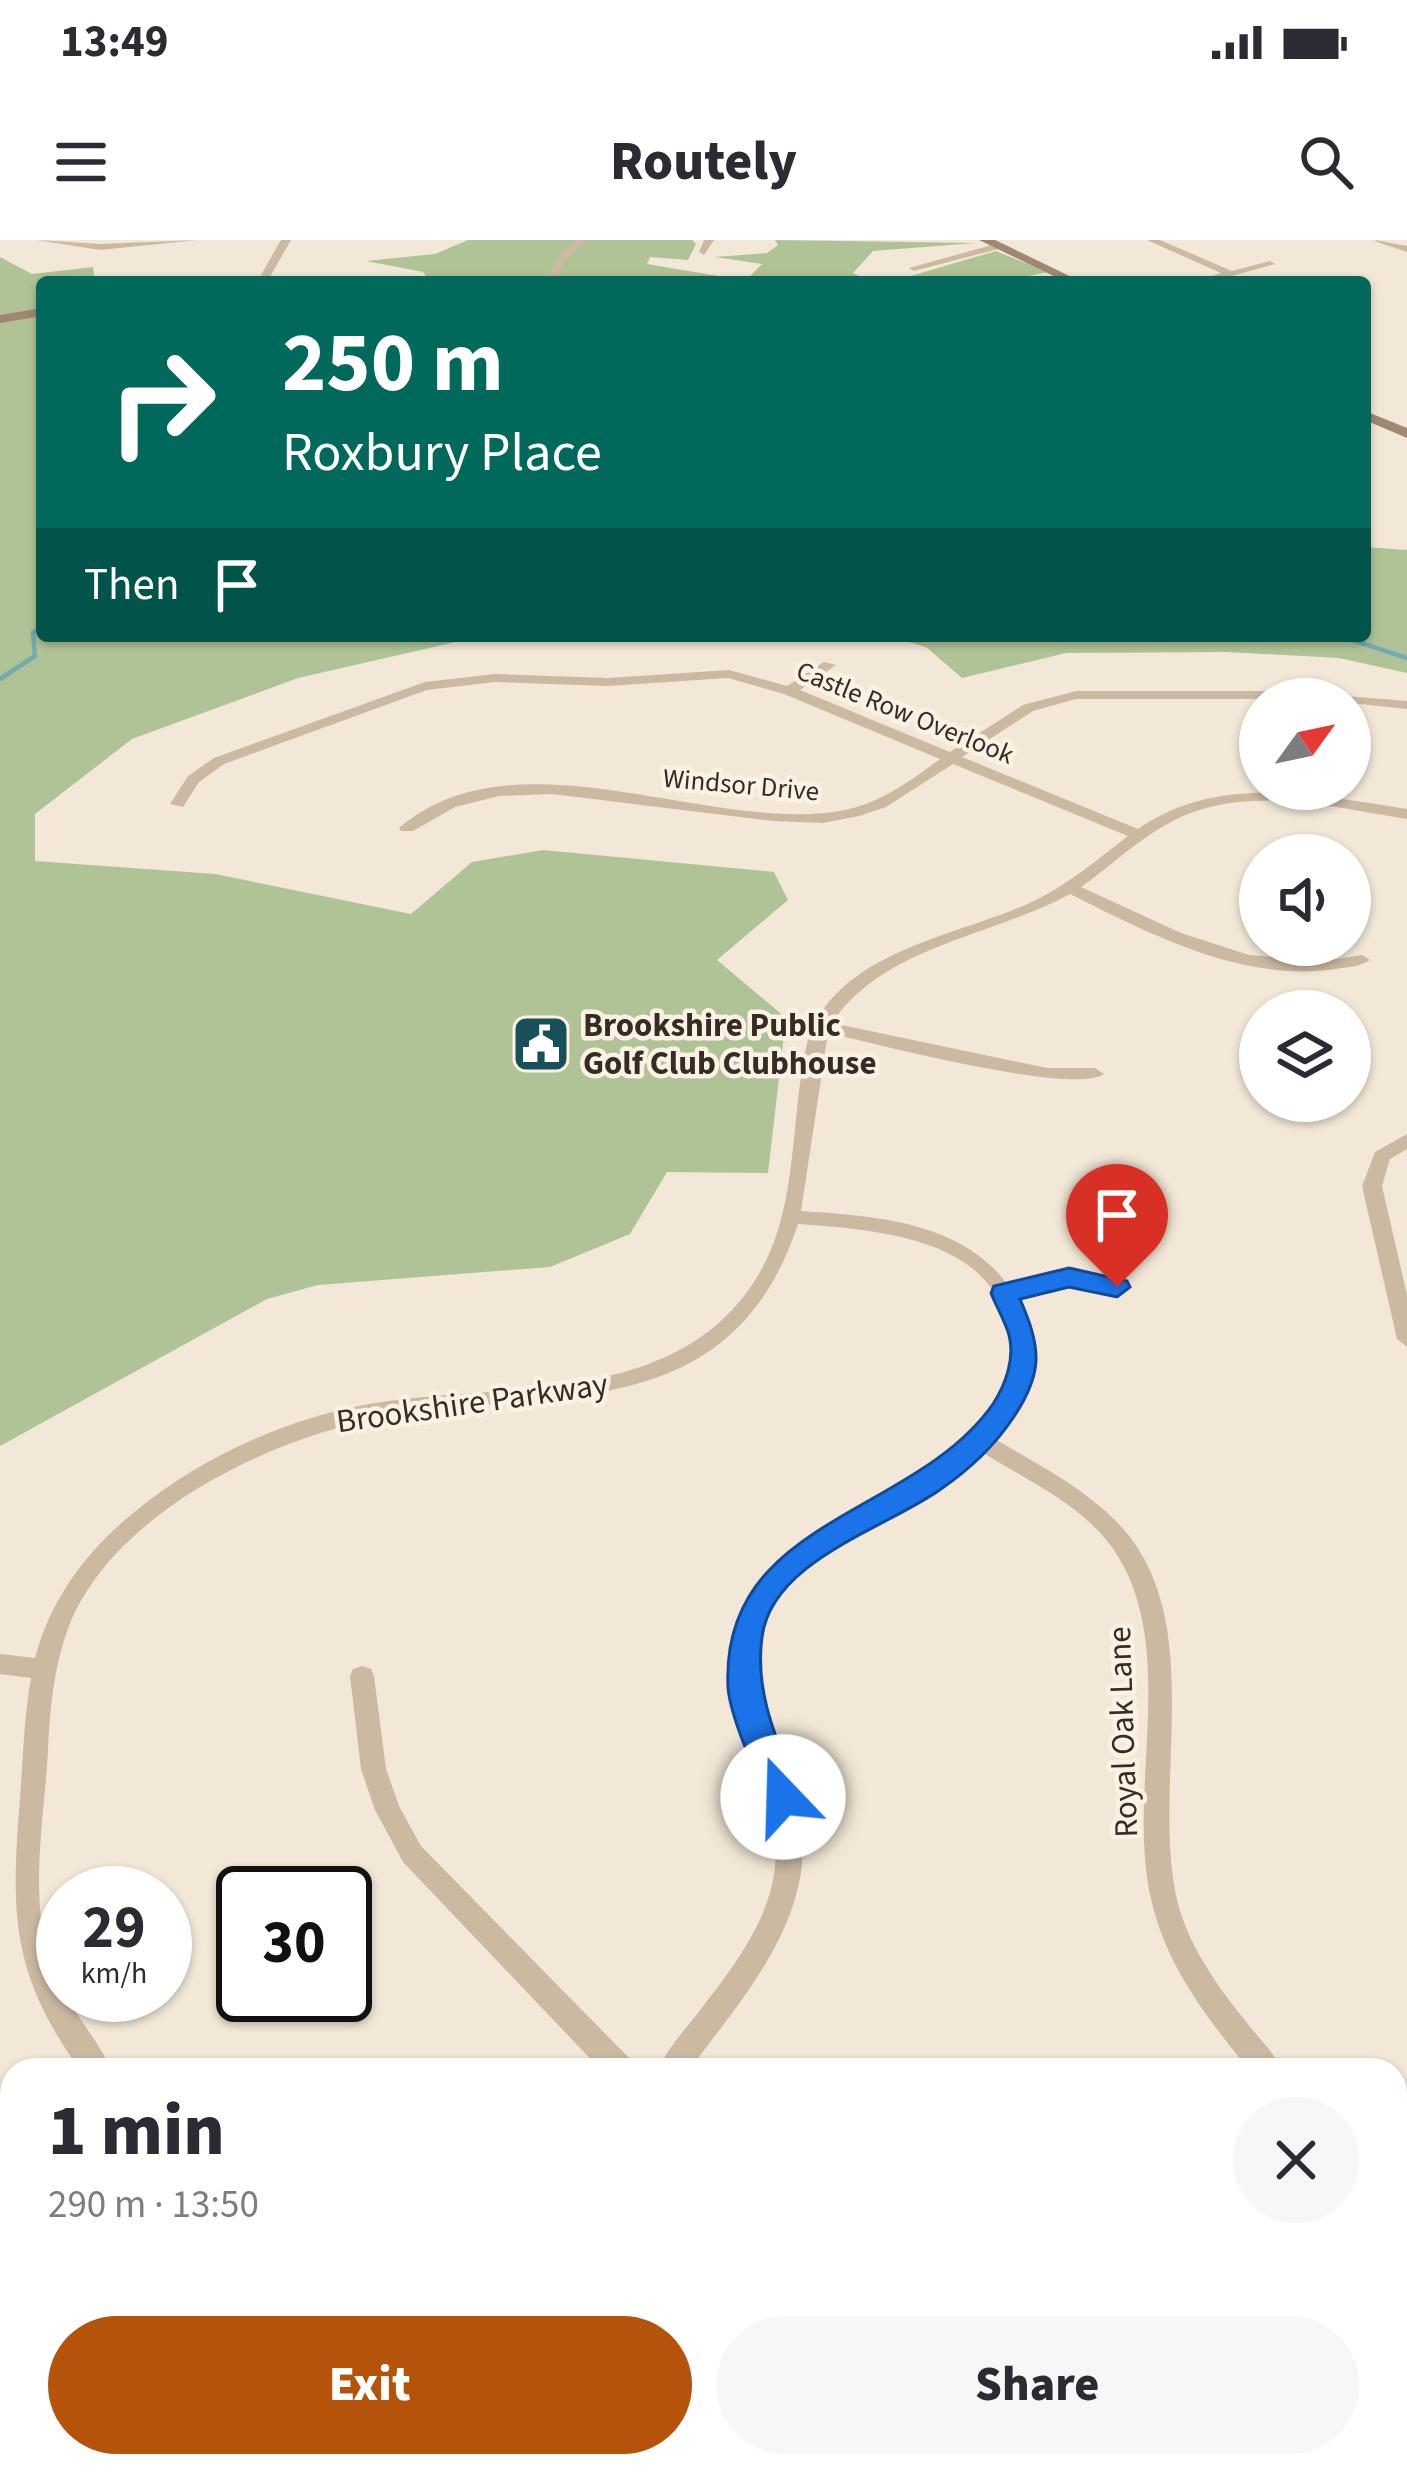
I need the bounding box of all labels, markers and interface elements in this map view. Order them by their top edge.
text: 13:49 [60,10,169,74]
text: Routely [610,124,797,201]
icon: menu [48,129,114,195]
icon: search [1293,129,1359,195]
text: 250 m [282,304,504,424]
icon: right [84,324,240,480]
text: Roxbury Place [282,415,602,492]
icon: arrive [204,552,270,618]
text: Then [84,553,180,617]
street label: Castle Row Overlook [790,652,1020,775]
north arrow [1239,678,1371,810]
map controls [1239,678,1371,1122]
street label: Windsor Drive [661,759,821,811]
button: sound [1239,834,1371,966]
button: layers [1239,990,1371,1122]
place label: Brookshire Public Golf Club Clubhouse [583,1002,876,1087]
public building icon: Brookshire Public Golf Club Clubhouse [510,1013,572,1075]
pin [1066,1164,1168,1287]
icon: arrive [1084,1182,1150,1248]
street label: Brookshire Parkway [333,1361,611,1445]
street label: Royal Oak Lane [1096,1626,1150,1838]
position arrow [720,1734,846,1860]
speed limit sign: 30 [216,1866,372,2022]
text: 29 [82,1886,146,1971]
text: km/h [81,1952,147,1995]
text: 1 min [48,2080,225,2183]
button: close [1233,2097,1359,2223]
text: 290 m · 13:50 [48,2177,259,2233]
button: Exit [48,2316,692,2454]
button: Share [716,2316,1359,2454]

